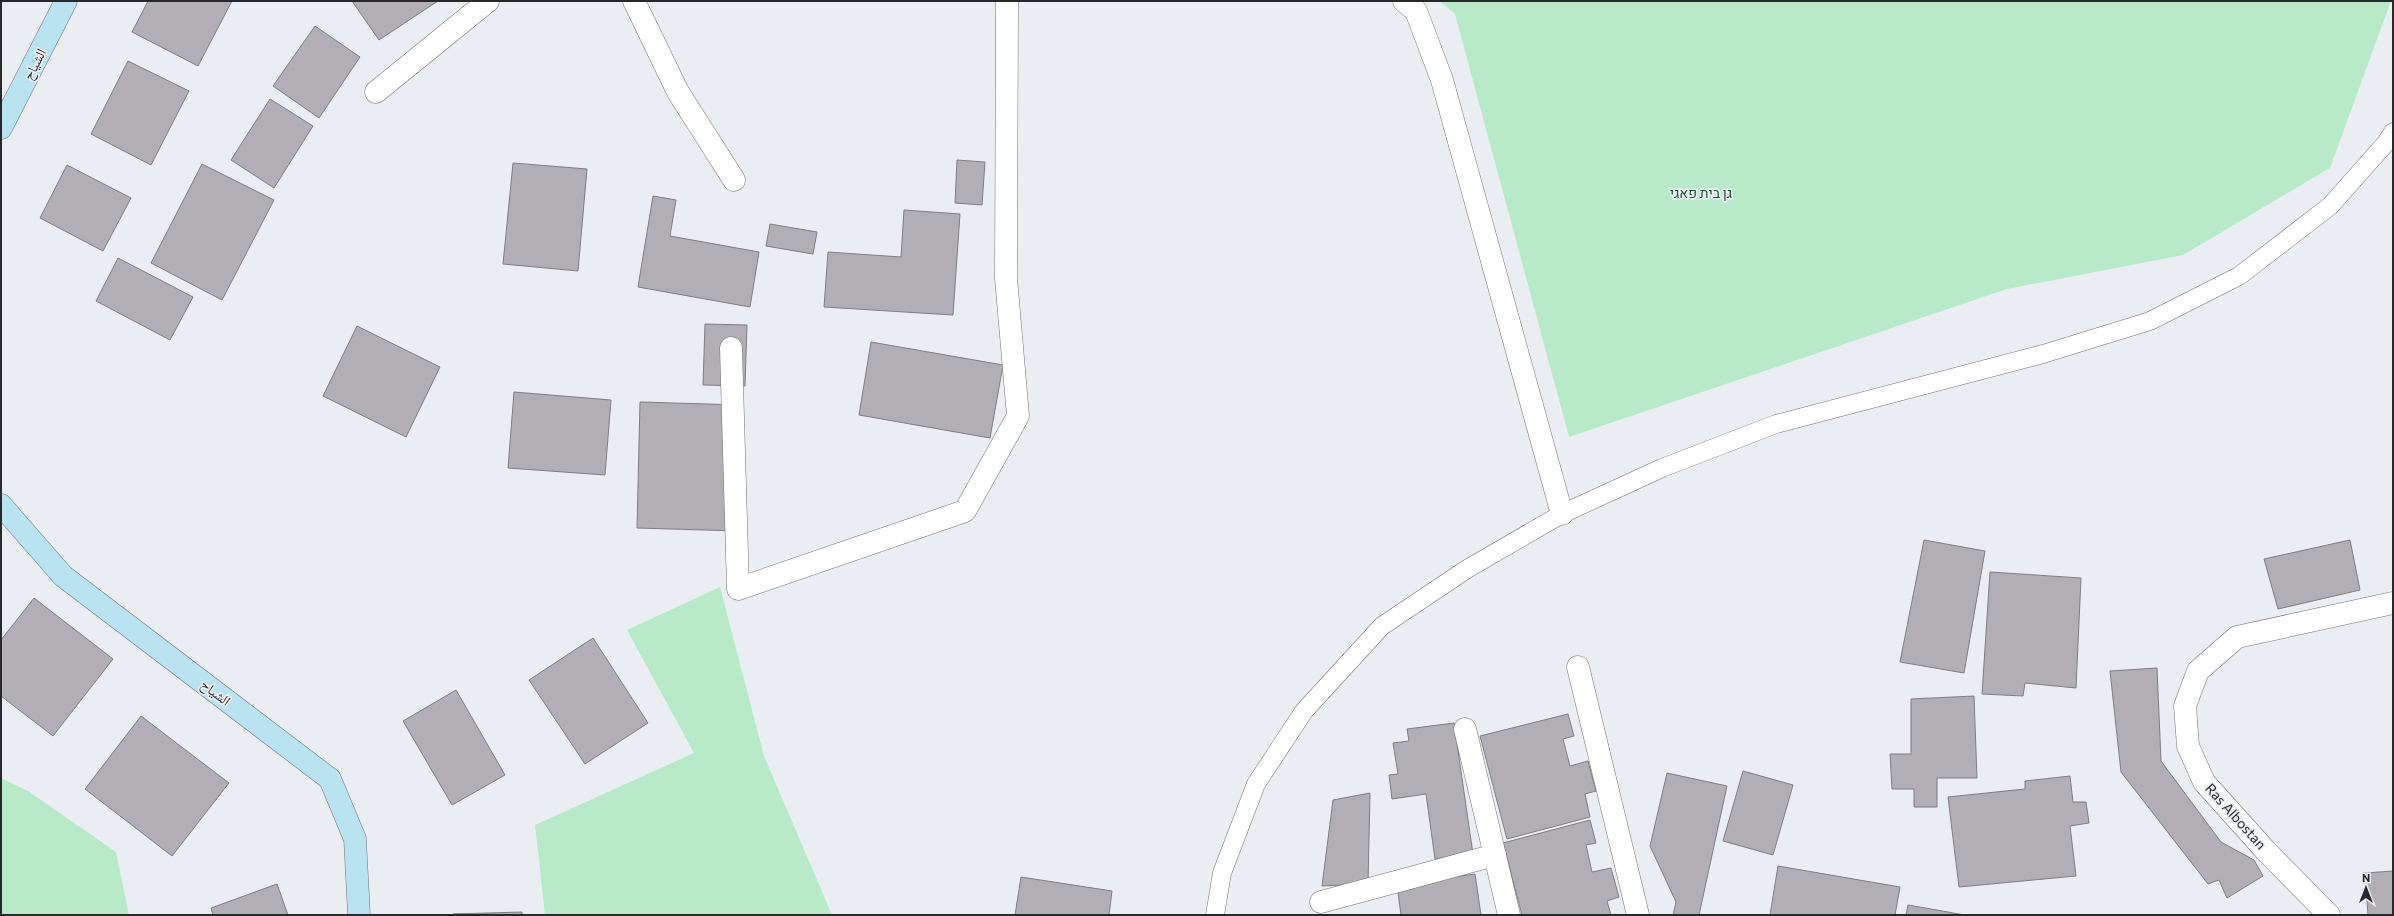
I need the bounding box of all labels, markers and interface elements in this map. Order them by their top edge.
street label: الشياح [19,45,51,84]
park label: גן בית פאגי [1670,184,1732,201]
street label: الشياح [196,675,234,710]
street label: Ras Albostan [2202,780,2270,852]
north arrow [2346,868,2386,908]
text: N [2362,871,2370,884]

